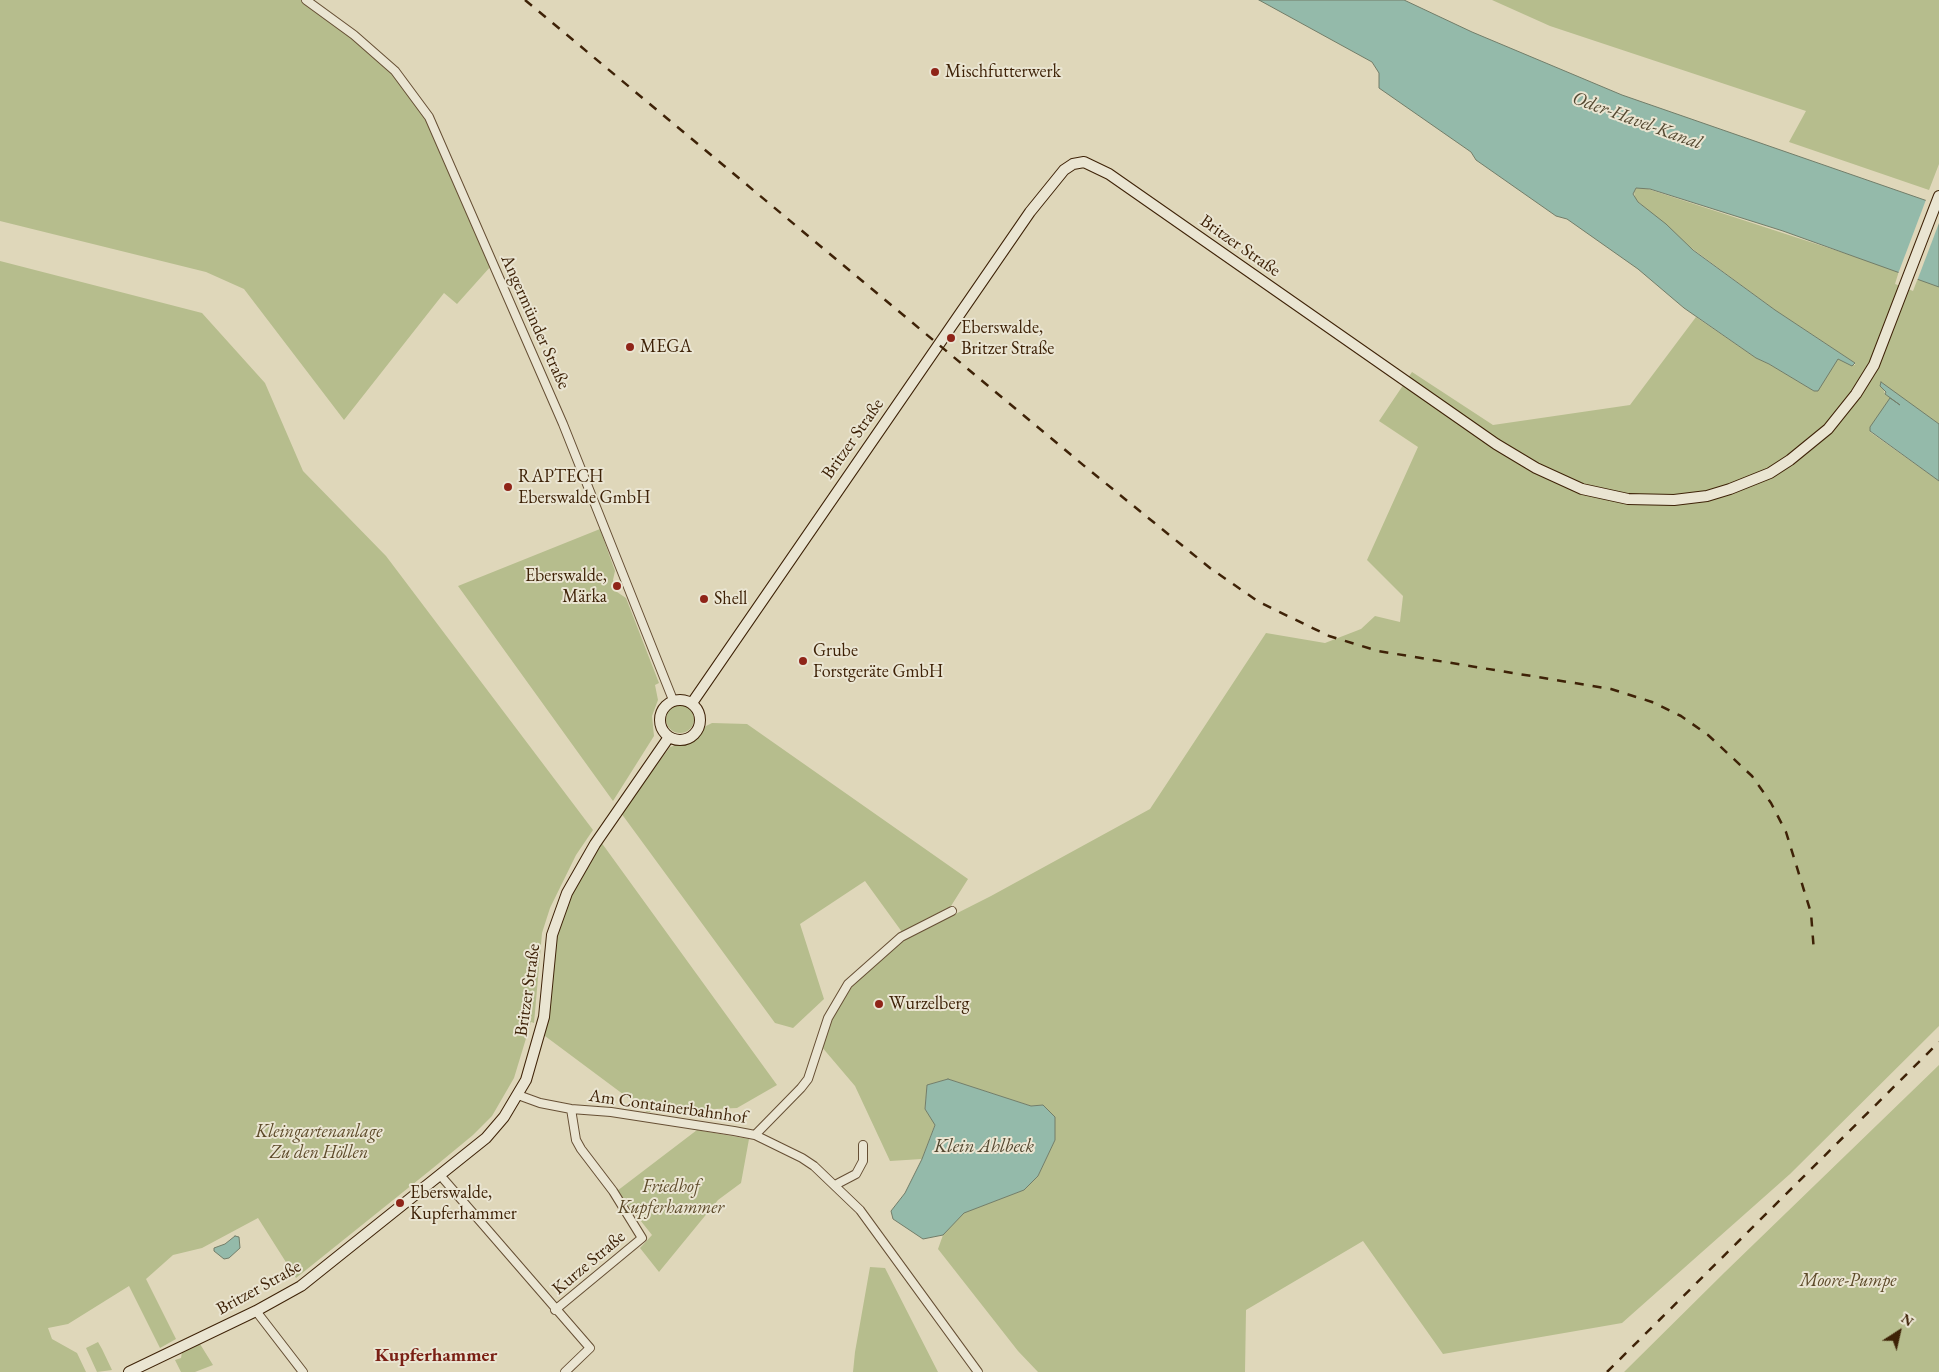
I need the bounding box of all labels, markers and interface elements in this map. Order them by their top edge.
place label: Mischfutterwerk [945,61,1061,83]
marker: Mischfutterwerk [929,66,941,78]
water label: Oder-Havel-Kanal [1569,87,1705,155]
street label: Britzer Straße [1196,210,1284,282]
street label: Angermünder Straße [496,251,574,393]
place label: Eberswalde, Britzer Straße [961,317,1054,359]
marker: Eberswalde, Britzer Straße [945,332,957,344]
place label: MEGA [640,336,692,358]
marker: MEGA [624,341,636,353]
street label: Britzer Straße [817,395,889,483]
place label: RAPTECH Eberswalde GmbH [518,466,651,508]
marker: RAPTECH Eberswalde GmbH [502,481,514,493]
place label: Eberswalde, Märka [525,565,607,608]
marker: Eberswalde, Märka [611,580,623,592]
place label: Shell [714,588,747,610]
marker: Shell [698,593,710,605]
place label: Grube Forstgeräte GmbH [813,640,943,682]
marker: Grube Forstgeräte GmbH [797,655,809,667]
street label: Britzer Straße [511,942,545,1038]
place label: Wurzelberg [889,993,969,1015]
marker: Wurzelberg [873,998,885,1010]
street label: Am Containerbahnhof [587,1085,749,1129]
park label: Kleingartenanlage Zu den Höllen [256,1121,382,1164]
water label: Klein Ahlbeck [934,1136,1034,1158]
park label: Friedhof Kupferhammer [618,1176,724,1218]
place label: Eberswalde, Kupferhammer [410,1182,517,1224]
marker: Eberswalde, Kupferhammer [394,1197,406,1209]
street label: Kurze Straße [548,1226,630,1300]
street label: Britzer Straße [213,1256,305,1320]
park label: Moore-Pumpe [1800,1270,1896,1292]
north arrow [1874,1307,1924,1357]
text: N [1898,1309,1917,1330]
district label: Kupferhammer [375,1345,497,1367]

